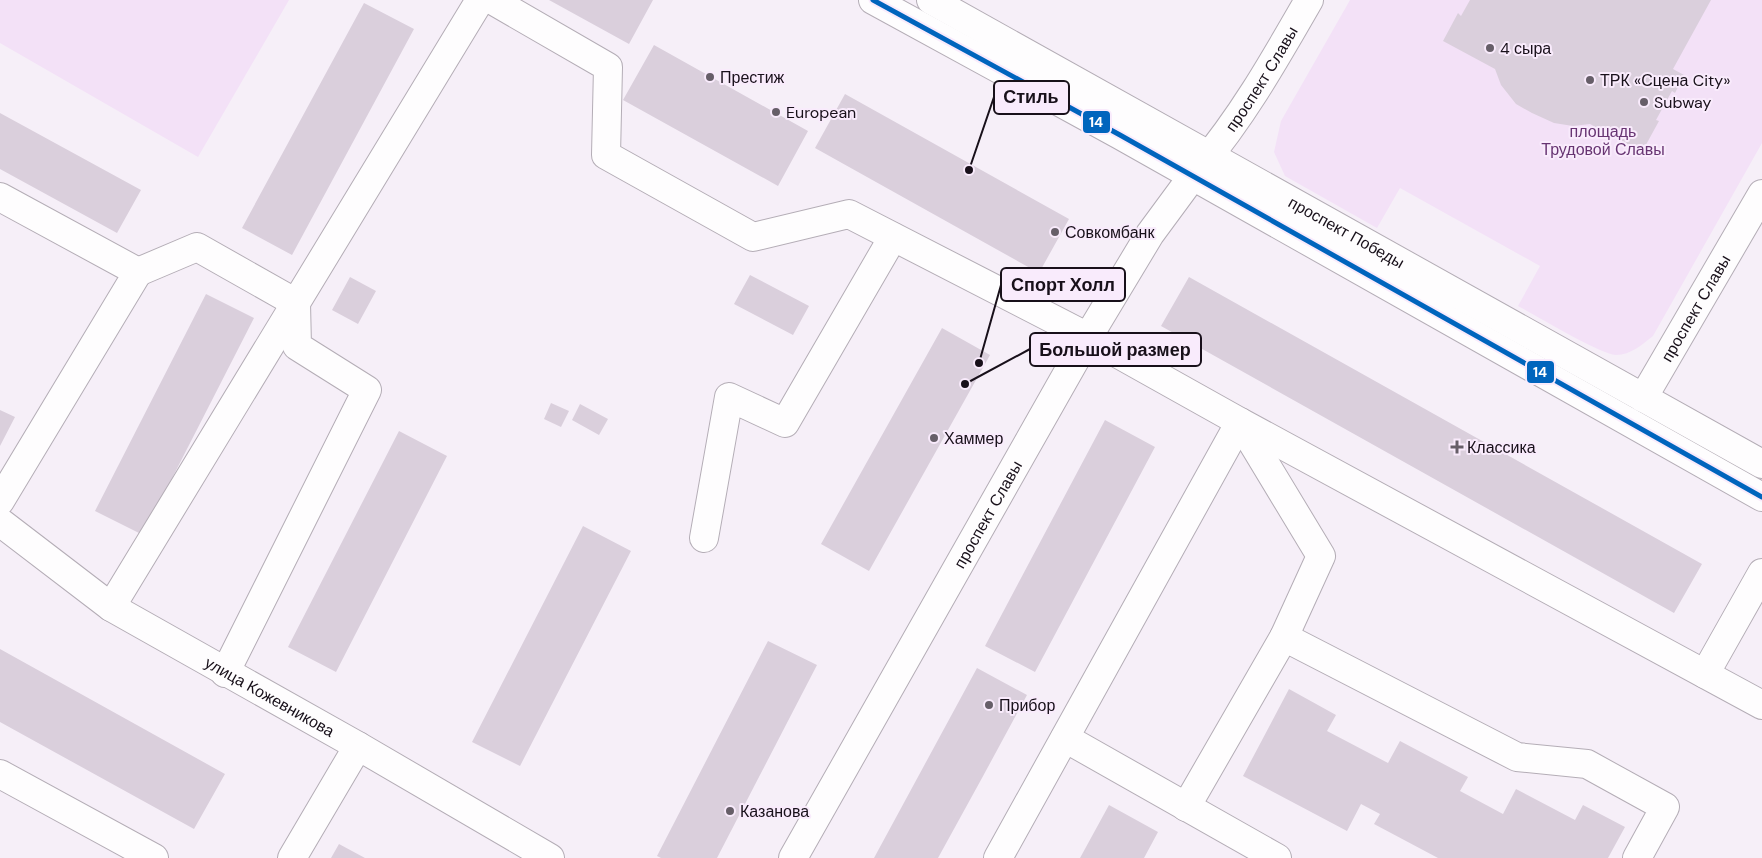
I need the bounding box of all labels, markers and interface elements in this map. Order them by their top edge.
street label: проспект Славы [1221,23,1303,136]
place label: 4 сыра [1500,38,1551,59]
marker: 4 сыра [1484,42,1496,54]
place label: Престиж [720,67,785,88]
place label: ТРК «Сцена City» [1600,70,1730,91]
marker: Престиж [704,71,716,83]
marker: ТРК «Сцена City» [1584,74,1596,86]
callout: Стиль [994,81,1069,114]
text: Стиль [1003,85,1059,109]
place label: Subway [1654,92,1712,113]
marker: Subway [1638,96,1650,108]
place label: European [786,102,856,123]
marker: European [770,106,782,118]
line badge: 14 [1082,110,1111,134]
text: 14 [1089,113,1103,131]
park label: площадь Трудовой Славы [1541,121,1665,160]
street label: проспект Победы [1285,192,1408,273]
place label: Совкомбанк [1065,222,1155,243]
marker: Совкомбанк [1049,226,1061,238]
street label: проспект Славы [1656,251,1735,366]
callout: Спорт Холл [1001,268,1125,301]
text: Спорт Холл [1011,273,1115,297]
callout: Большой размер [1030,333,1201,366]
text: Большой размер [1039,338,1191,362]
line badge: 14 [1526,360,1555,384]
text: 14 [1533,363,1547,381]
place label: Хаммер [944,428,1003,449]
marker: Хаммер [928,432,940,444]
place label: Классика [1467,437,1536,458]
marker: Классика [1451,441,1463,453]
street label: проспект Славы [949,457,1027,572]
street label: улица Кожевникова [201,652,338,742]
place label: Прибор [999,695,1055,716]
marker: Прибор [983,699,995,711]
place label: Казанова [740,801,809,822]
marker: Казанова [724,805,736,817]

